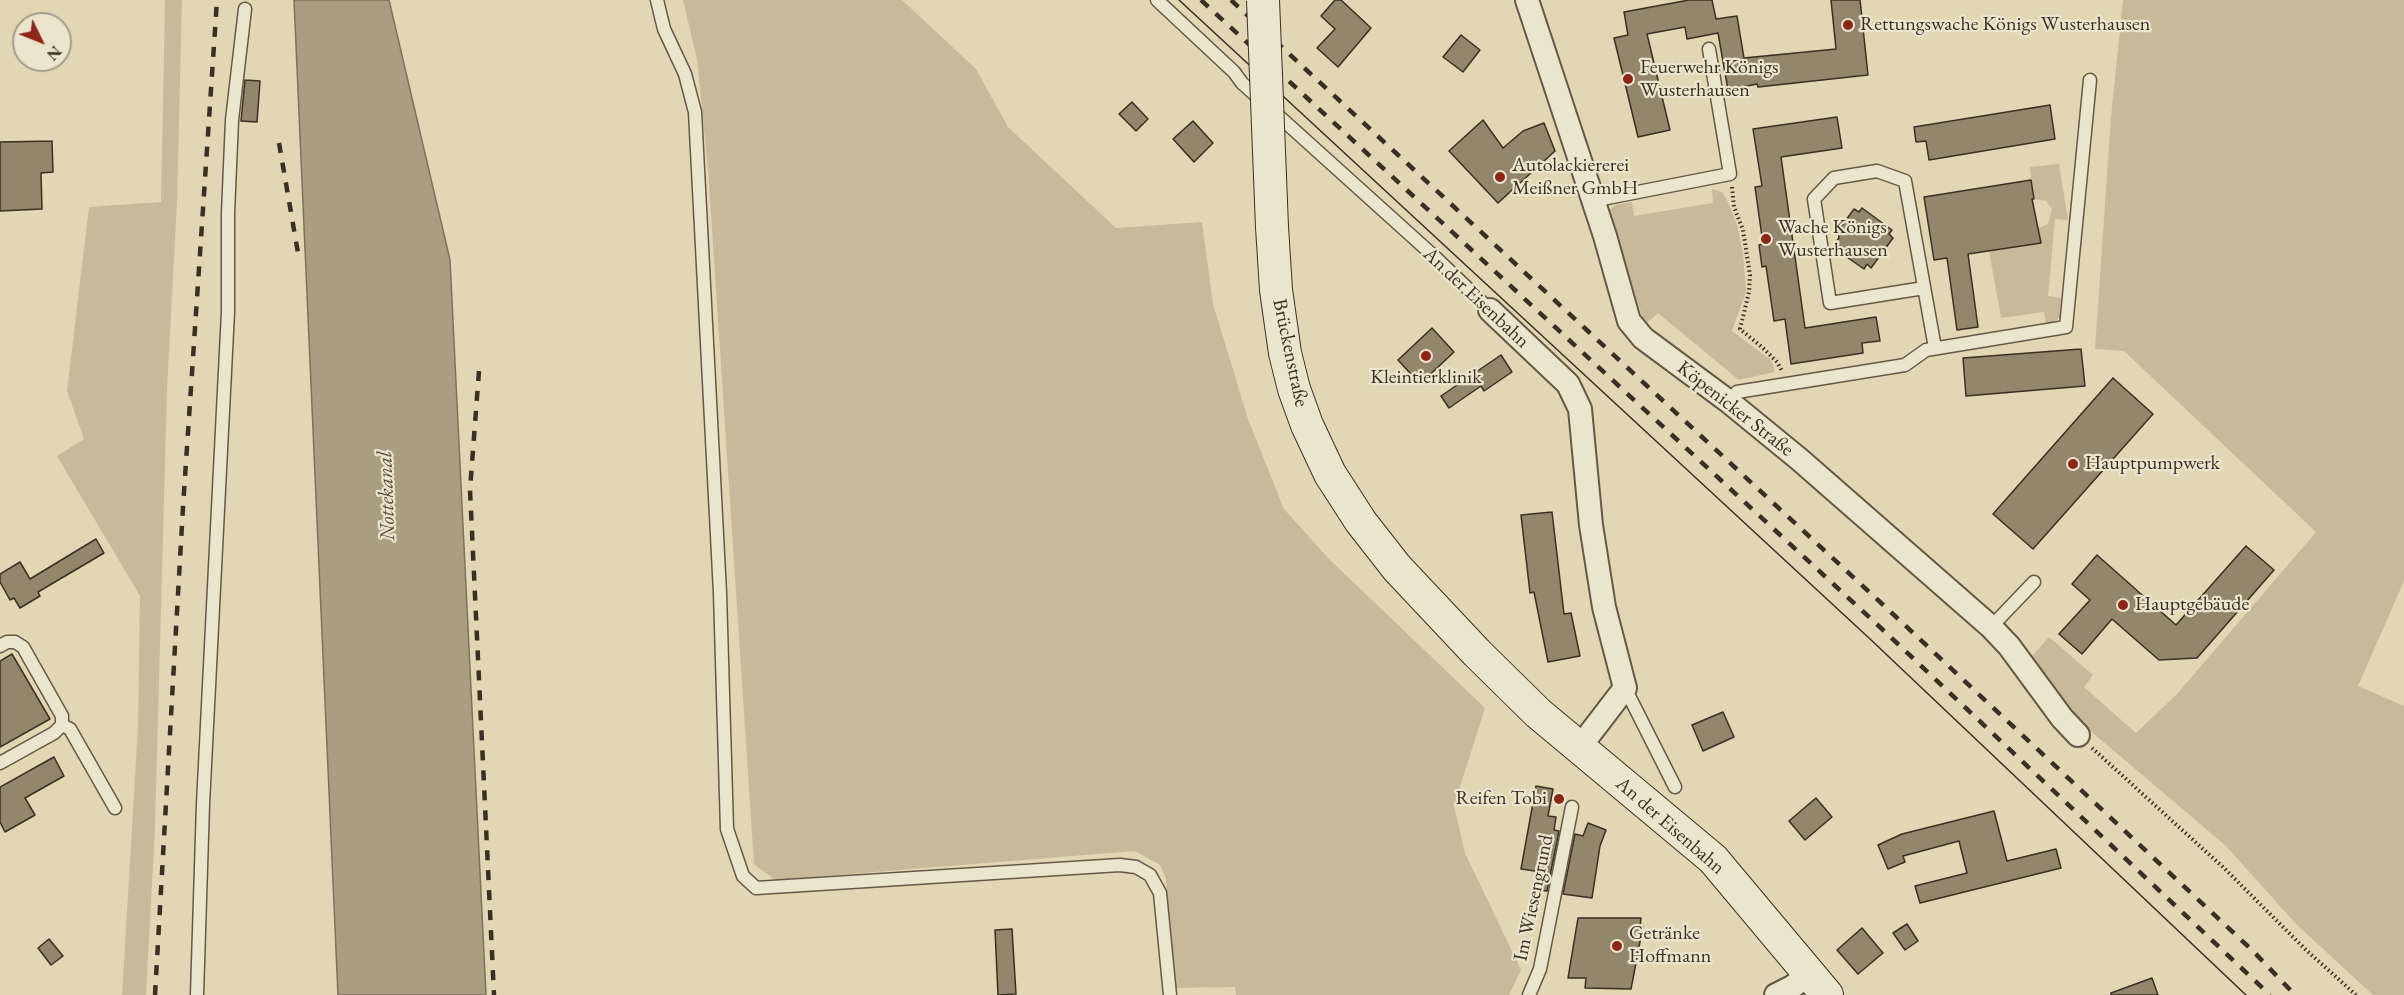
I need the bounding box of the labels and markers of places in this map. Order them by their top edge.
place label: Rettungswache Königs Wusterhausen [1860,13,2150,37]
marker: Rettungswache Königs Wusterhausen [1841,18,1855,32]
place label: Feuerwehr Königs Wusterhausen [1640,56,1779,103]
marker: Feuerwehr Königs Wusterhausen [1621,72,1635,86]
place label: Autolackiererei Meißner GmbH [1512,154,1638,201]
marker: Autolackiererei Meißner GmbH [1493,170,1507,184]
place label: Wache Königs Wusterhausen [1778,216,1888,263]
marker: Wache Königs Wusterhausen [1759,232,1773,246]
marker: Kleintierklinik [1419,349,1433,363]
place label: Kleintierklinik [1370,366,1482,390]
place label: Hauptpumpwerk [2085,452,2220,476]
marker: Hauptpumpwerk [2066,457,2080,471]
place label: Hauptgebäude [2135,593,2249,617]
marker: Hauptgebäude [2116,598,2130,612]
place label: Reifen Tobi [1455,787,1547,811]
marker: Reifen Tobi [1552,792,1566,806]
place label: Getränke Hoffmann [1629,922,1711,969]
marker: Getränke Hoffmann [1610,939,1624,953]

